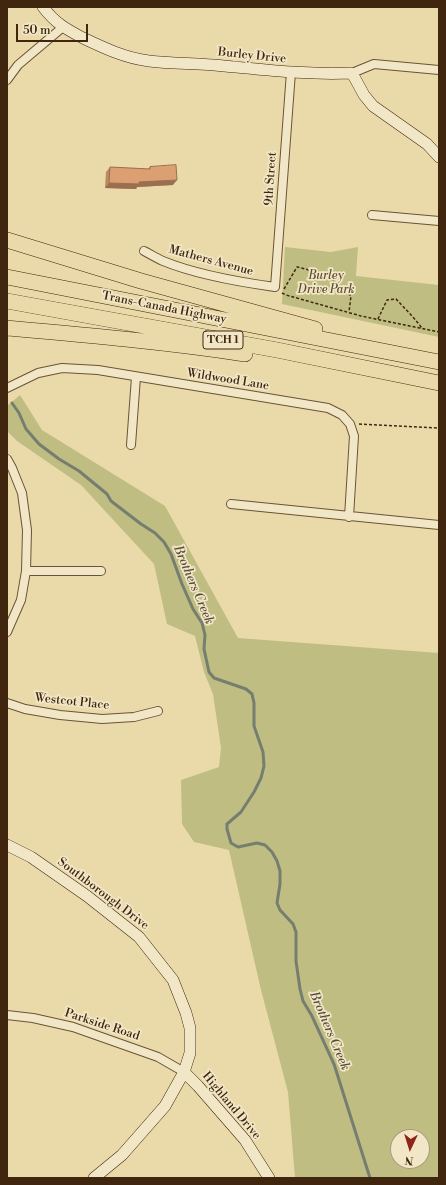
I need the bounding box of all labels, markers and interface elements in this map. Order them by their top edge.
scale bar [18,16,90,42]
text: 50 m [23,23,51,38]
street label: Burley Drive [217,45,287,67]
street label: 9th Street [262,152,280,206]
street label: Mathers Avenue [167,243,255,279]
park label: Burley Drive Park [298,269,354,297]
street label: Trans-Canada Highway [101,289,227,327]
road number: TCH 1 [203,331,243,349]
street label: Wildwood Lane [186,366,270,394]
water label: Brothers Creek [169,543,217,627]
street label: Westcot Place [34,691,110,713]
street label: Southborough Drive [54,855,152,933]
water label: Brothers Creek [305,989,353,1073]
street label: Parkside Road [63,1006,141,1044]
street label: Highland Drive [199,1069,263,1143]
north arrow [390,1129,430,1169]
text: N [404,1153,414,1167]

